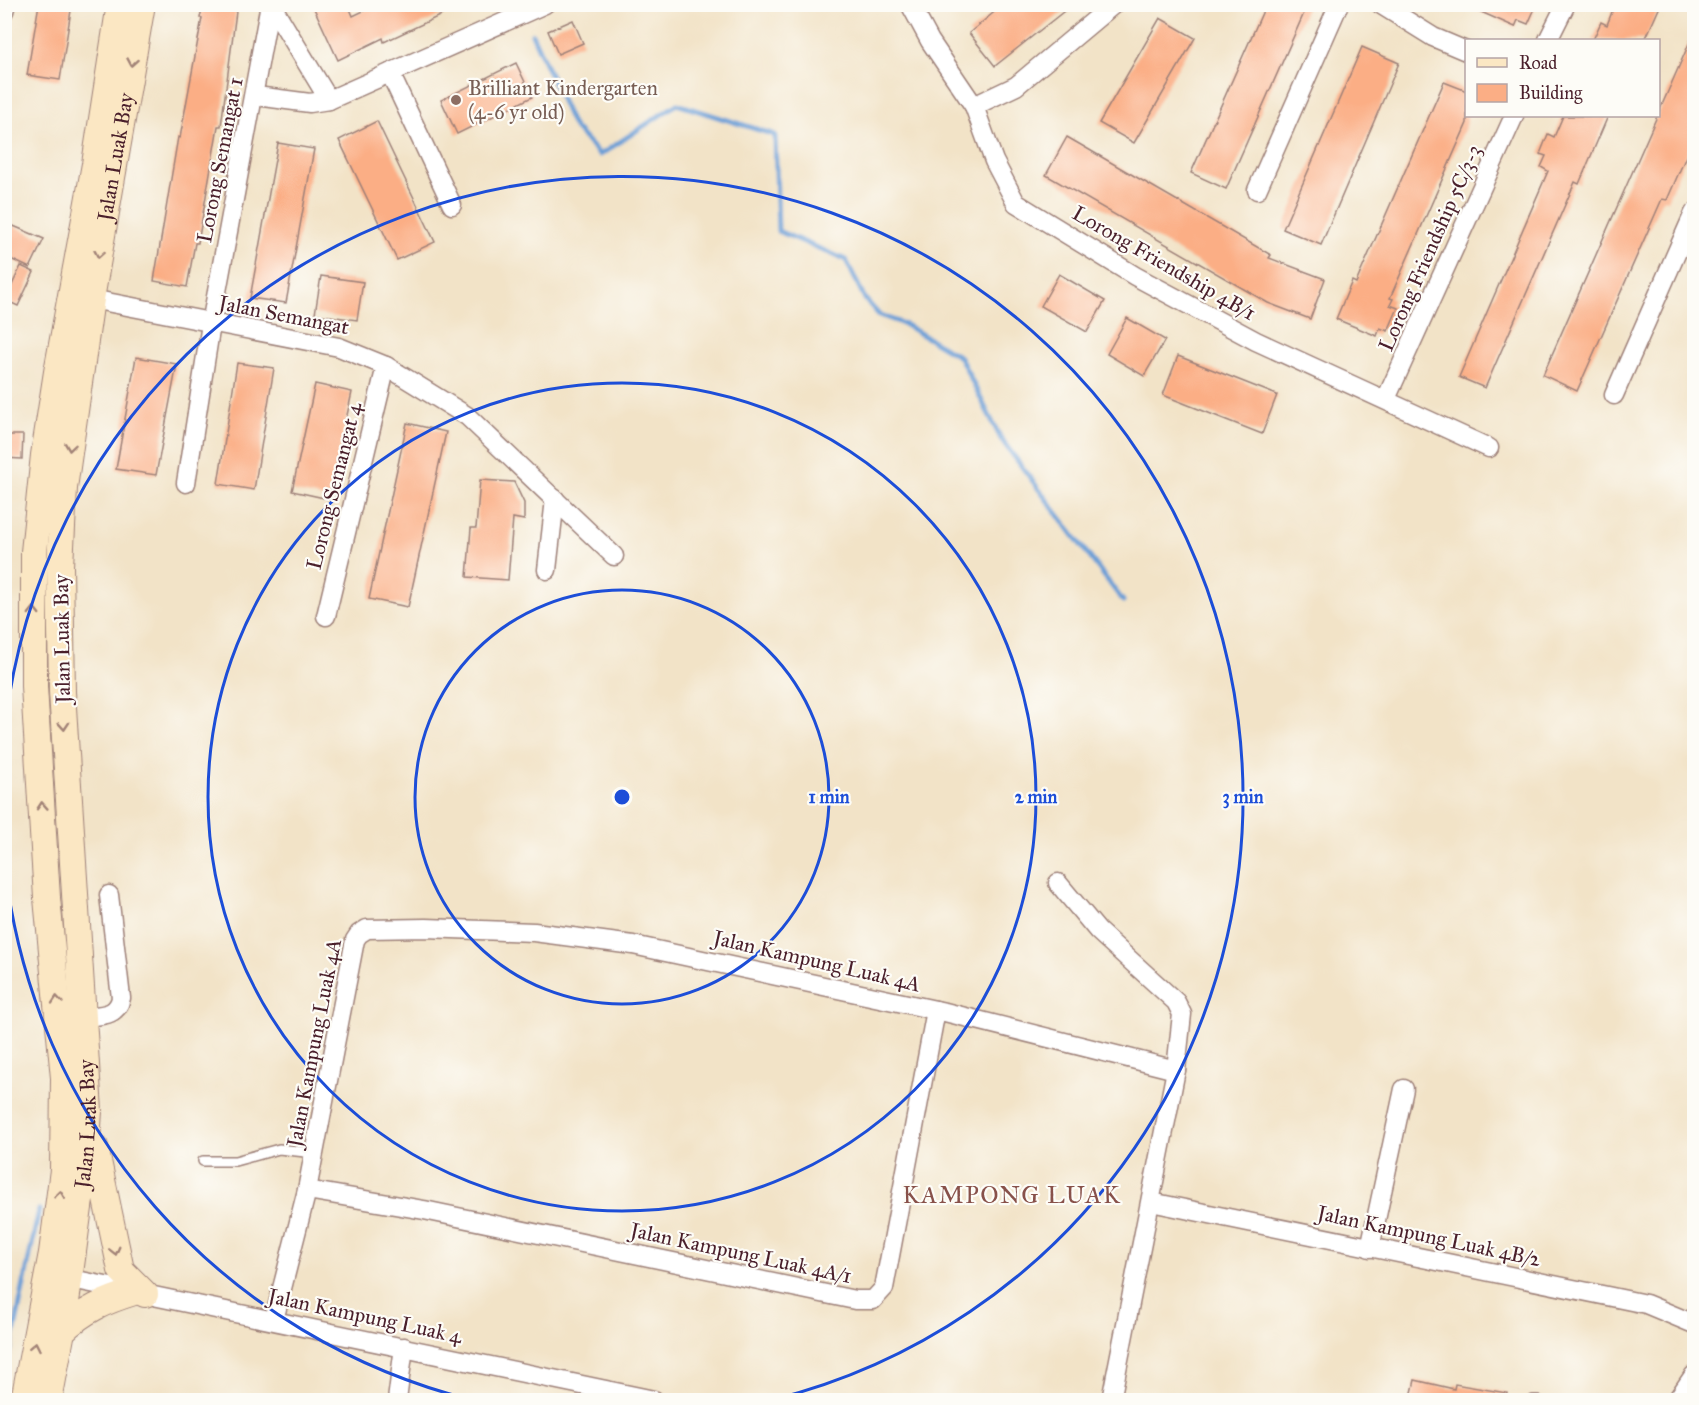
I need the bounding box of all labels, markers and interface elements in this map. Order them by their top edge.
legend [1465,39,1660,117]
text: Road [1519,52,1557,74]
one-way arrow [126,57,139,67]
street label: Lorong Semangat 1 [191,75,249,245]
place label: Brilliant Kindergarten (4-6 yr old) [468,75,658,125]
text: Building [1519,82,1583,105]
street label: Jalan Luak Bay [91,90,140,225]
marker: Brilliant Kindergarten (4-6 yr old) [449,93,463,107]
street label: Lorong Friendship 5C/3-3 [1373,141,1487,355]
street label: Lorong Friendship 4B/1 [1068,200,1260,326]
one-way arrow [93,249,106,259]
street label: Jalan Semangat [215,289,352,340]
street label: Lorong Semangat 4 [301,398,368,572]
one-way arrow [64,443,76,452]
street label: Jalan Luak Bay [48,573,76,706]
one-way arrow [28,607,40,616]
one-way arrow [57,721,70,730]
text: 1 min [809,786,850,808]
text: 2 min [1015,786,1058,808]
text: 3 min [1223,786,1264,809]
centre of rings [612,787,632,807]
one-way arrow [35,802,48,811]
street label: Jalan Kampung Luak 4A [709,924,923,997]
street label: Jalan Kampung Luak 4A [281,937,347,1151]
one-way arrow [51,996,64,1005]
street label: Jalan Luak Bay [69,1057,102,1192]
district label: KAMPONG LUAK [903,1180,1121,1210]
one-way arrow [53,1190,65,1200]
street label: Jalan Kampung Luak 4B/2 [1313,1199,1544,1273]
street label: Jalan Kampung Luak 4A/1 [626,1216,854,1289]
one-way arrow [108,1246,121,1256]
street label: Jalan Kampung Luak 4 [264,1282,466,1350]
one-way arrow [28,1342,41,1352]

